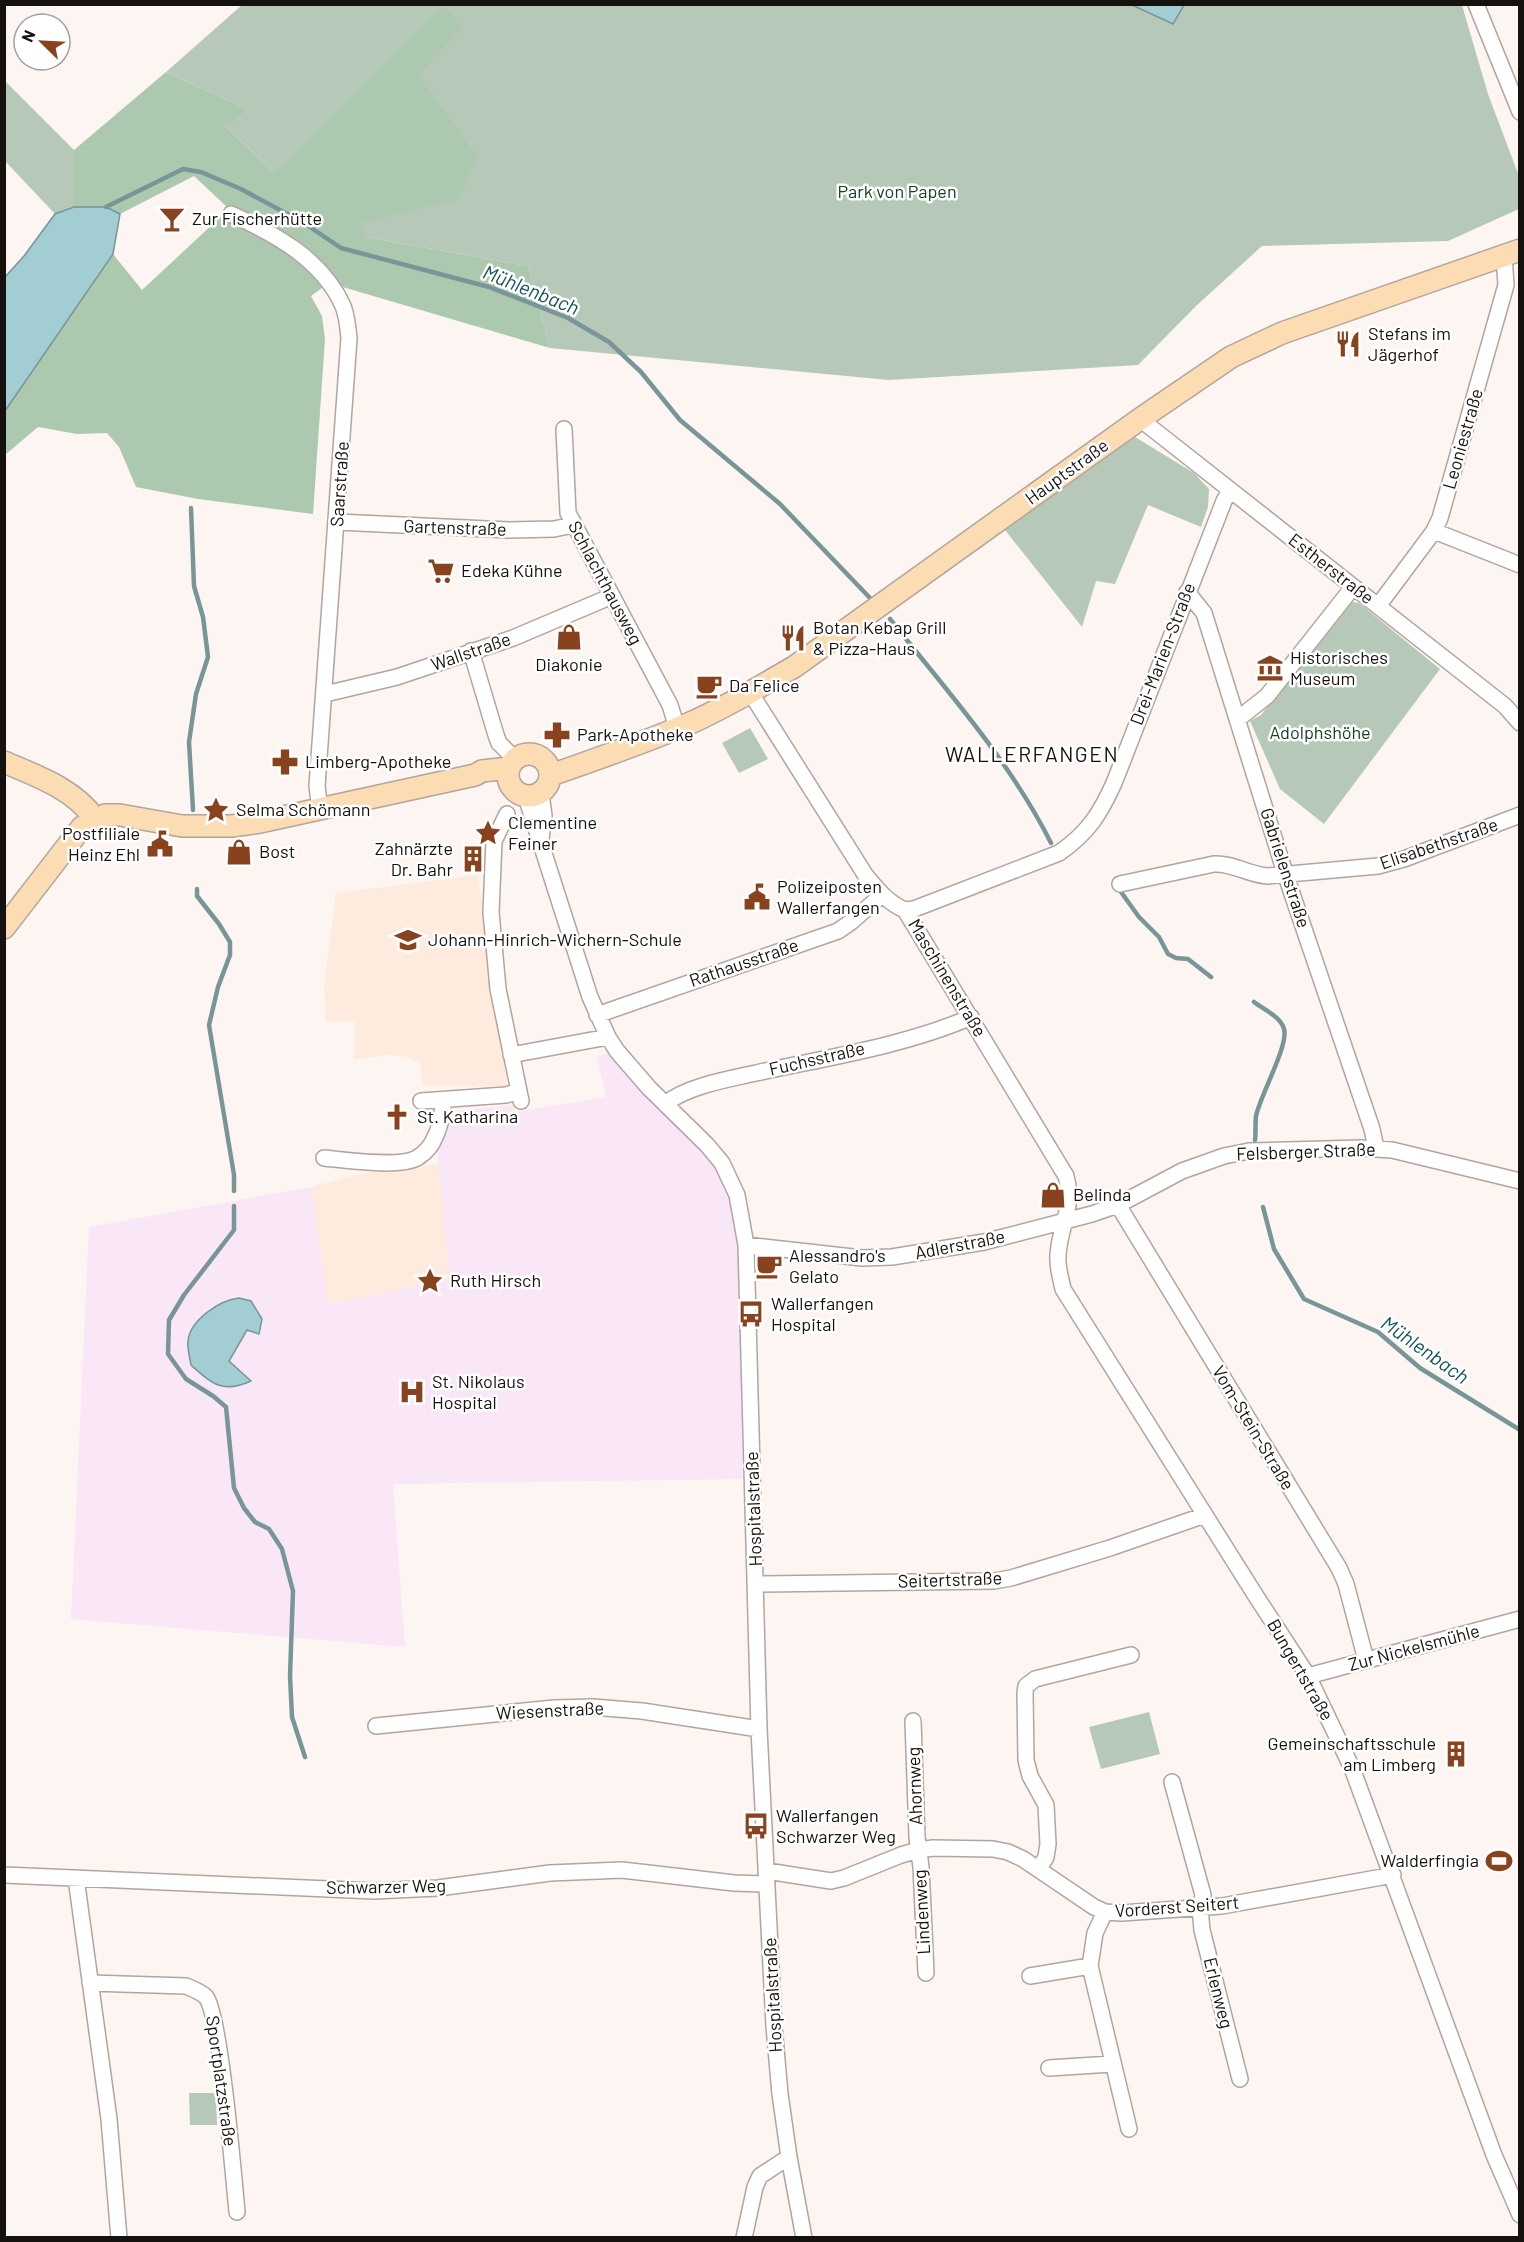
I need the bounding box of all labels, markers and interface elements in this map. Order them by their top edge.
north arrow [12,12,72,72]
text: N [17,27,39,44]
park label: Park von Papen [837,180,957,202]
bar icon: Zur Fischerhütte [157,204,187,234]
place label: Zur Fischerhütte [192,207,322,229]
water label: Mühlenbach [480,259,583,319]
place label: Stefans im Jägerhof [1368,322,1451,365]
restaurant icon: Stefans im Jägerhof [1333,329,1363,359]
street label: Leoniestraße [1437,386,1487,492]
street label: Hauptstraße [1020,434,1112,509]
street label: Saarstraße [325,440,353,528]
street label: Gartenstraße [403,514,507,540]
street label: Schlachthausweg [564,517,648,648]
street label: Estherstraße [1285,528,1379,608]
supermarket icon: Edeka Kühne [426,556,456,586]
place label: Edeka Kühne [461,559,563,581]
street label: Drei-Marien-Straße [1125,579,1199,728]
place label: Botan Kebap Grill & Pizza-Haus [813,616,946,659]
shop icon: Diakonie [554,622,584,652]
restaurant icon: Botan Kebap Grill & Pizza-Haus [778,623,808,653]
street label: Wallstraße [428,627,513,675]
place label: Historisches Museum [1290,646,1388,689]
place label: Diakonie [535,653,603,675]
museum icon: Historisches Museum [1255,653,1285,683]
cafe icon: Da Felice [694,671,724,701]
place label: Da Felice [729,674,800,696]
pharmacy icon: Park-Apotheke [542,720,572,750]
park label: Adolphshöhe [1269,721,1371,743]
place label: Park-Apotheke [577,723,694,745]
district label: WALLERFANGEN [945,741,1119,766]
pharmacy icon: Limberg-Apotheke [270,747,300,777]
place label: Limberg-Apotheke [305,750,451,772]
place icon: Selma Schömann [201,795,231,825]
place label: Selma Schömann [236,798,371,820]
street label: Gabrielenstraße [1256,805,1316,930]
place label: Clementine Feiner [508,811,597,854]
street label: Elisabethstraße [1377,813,1501,874]
place icon: Clementine Feiner [473,818,503,848]
place label: Postfiliale Heinz Ehl [62,822,140,865]
public building icon: Postfiliale Heinz Ehl [145,829,175,859]
shop icon: Bost [224,837,254,867]
place label: Zahnärzte Dr. Bahr [375,837,453,880]
place label: Bost [259,840,295,862]
building icon: Zahnärzte Dr. Bahr [458,844,488,874]
place label: Polizeiposten Wallerfangen [777,875,882,918]
public building icon: Polizeiposten Wallerfangen [742,882,772,912]
street label: Maschinenstraße [904,914,992,1040]
school or university icon: Johann-Hinrich-Wichern-Schule [393,925,423,955]
place label: Johann-Hinrich-Wichern-Schule [428,928,682,950]
street label: Rathausstraße [686,933,801,991]
street label: Fuchsstraße [767,1036,867,1080]
church icon: St. Katharina [382,1102,412,1132]
place label: St. Katharina [417,1105,518,1127]
street label: Felsberger Straße [1236,1138,1376,1164]
shop icon: Belinda [1038,1180,1068,1210]
place label: Belinda [1073,1183,1131,1205]
street label: Adlerstraße [913,1225,1007,1264]
place label: Alessandro's Gelato [789,1244,886,1287]
cafe icon: Alessandro's Gelato [754,1251,784,1281]
place icon: Ruth Hirsch [415,1266,445,1296]
place label: Ruth Hirsch [450,1269,541,1291]
place label: Wallerfangen Hospital [771,1292,874,1335]
bus stop icon: Wallerfangen Hospital [736,1299,766,1329]
water label: Mühlenbach [1377,1310,1474,1388]
street label: Vom-Stein-Straße [1208,1361,1300,1494]
place label: St. Nikolaus Hospital [432,1370,525,1413]
hospital icon: St. Nikolaus Hospital [397,1377,427,1407]
street label: Hospitalstraße [740,1451,766,1567]
street label: Seitertstraße [897,1566,1003,1592]
street label: Bungertstraße [1263,1615,1339,1724]
street label: Zur Nickelsmühle [1346,1619,1482,1675]
street label: Wiesenstraße [495,1696,605,1724]
place label: Gemeinschaftsschule am Limberg [1267,1732,1436,1775]
building icon: Gemeinschaftsschule am Limberg [1441,1739,1471,1769]
street label: Ahornweg [902,1747,926,1826]
place label: Wallerfangen Schwarzer Weg [776,1804,896,1847]
bus stop icon: Wallerfangen Schwarzer Weg [741,1811,771,1841]
sports icon: Walderfingia [1484,1846,1514,1876]
place label: Walderfingia [1381,1849,1479,1871]
street label: Lindenweg [908,1869,934,1955]
street label: Schwarzer Weg [326,1874,446,1898]
street label: Vorderst Seitert [1114,1891,1240,1921]
street label: Hospitalstraße [758,1937,786,2053]
street label: Erlenweg [1200,1955,1238,2031]
street label: Sportplatzstraße [202,2014,242,2148]

